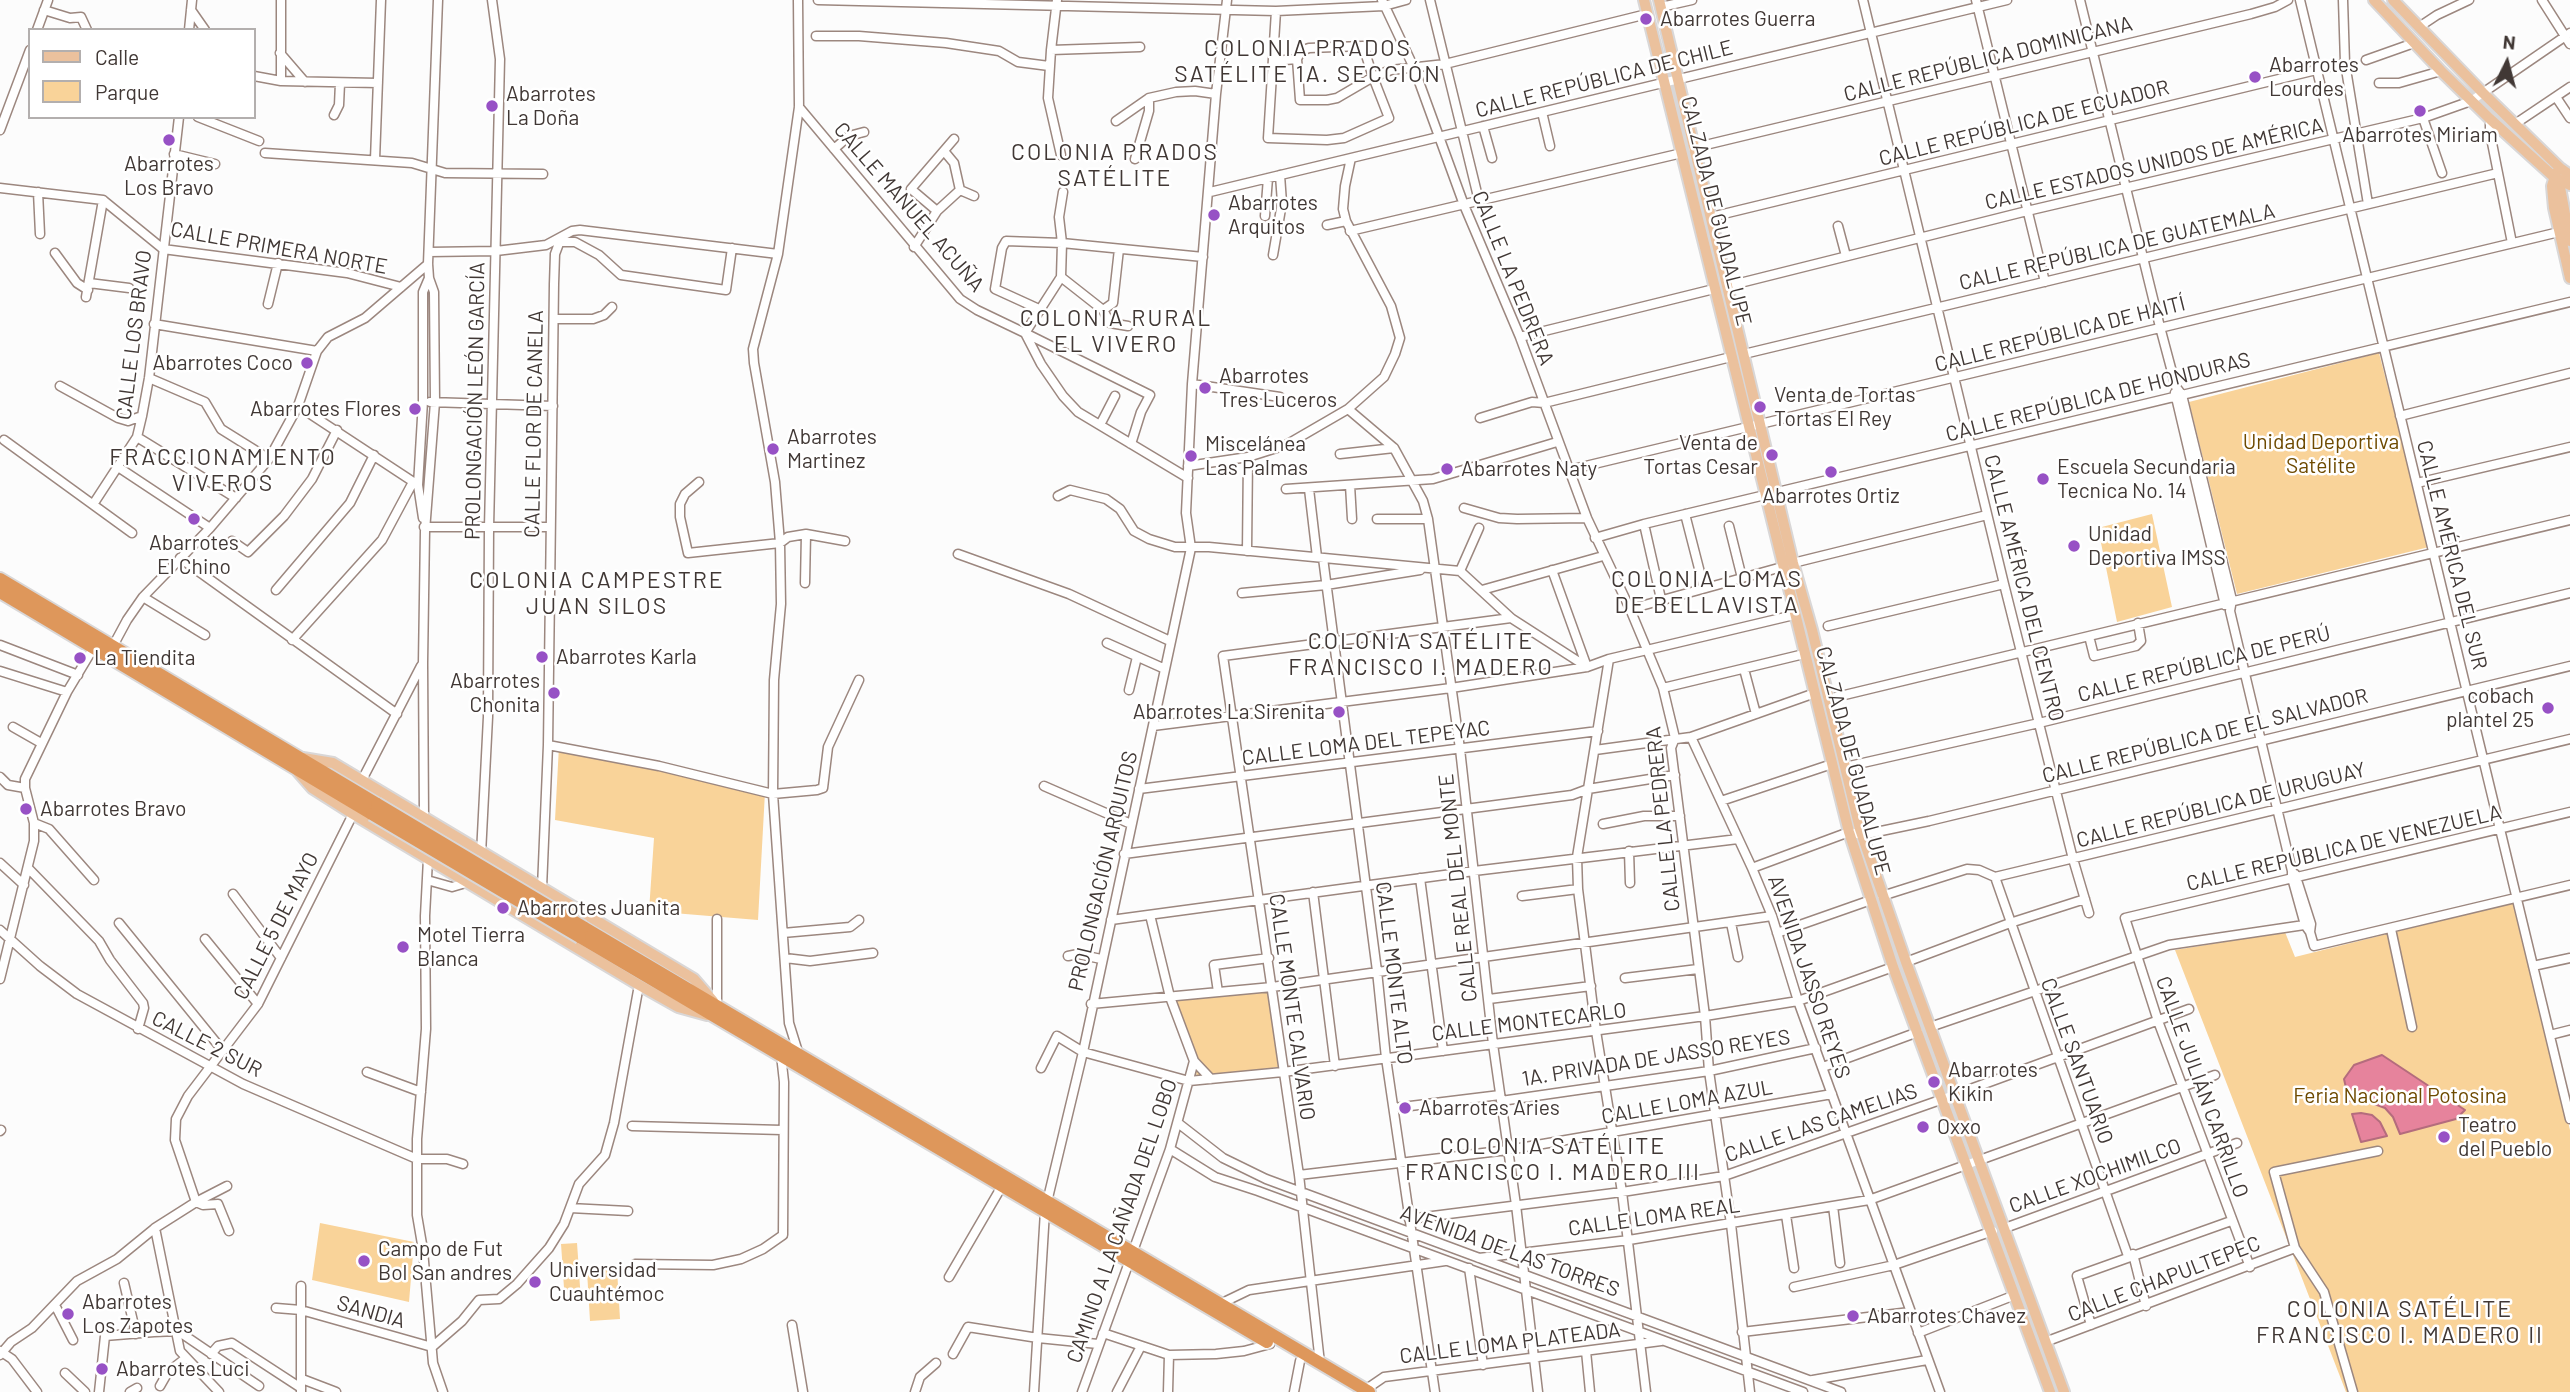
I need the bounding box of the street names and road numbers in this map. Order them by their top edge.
street label: CALLE REPÚBLICA DOMINICANA [1841,11,2135,107]
street label: CALLE REPÚBLICA DE CHILE [1473,35,1735,123]
street label: CALLE REPÚBLICA DE ECUADOR [1876,75,2172,171]
street label: CALZADA DE GUADALUPE [1675,93,1757,329]
street label: CALLE ESTADOS UNIDOS DE AMÉRICA [1982,113,2326,215]
street label: CALLE MANUEL ACUÑA [828,117,990,297]
street label: CALLE LA PEDRERA [1466,187,1560,369]
street label: CALLE REPÚBLICA DE GUATEMALA [1957,198,2277,296]
street label: CALLE PRIMERA NORTE [168,216,390,280]
street label: CALLE LOS BRAVO [111,249,157,421]
street label: PROLONGACIÓN LEÓN GARCÍA [460,262,490,540]
street label: CALLE REPÚBLICA DE HAITÍ [1932,291,2188,377]
street label: CALLE FLOR DE CANELA [519,310,549,538]
street label: CALLE REPÚBLICA DE HONDURAS [1943,347,2253,447]
street label: CALLE AMÉRICA DEL SUR [2411,438,2493,672]
street label: CALLE AMÉRICA DEL CENTRO [1979,452,2069,724]
street label: CALLE REPÚBLICA DE PERÚ [2075,620,2333,708]
street label: CALZADA DE GUADALUPE [1810,644,1896,878]
street label: CALLE REPÚBLICA DE EL SALVADOR [2039,683,2371,789]
street label: CALLE LOMA DEL TEPEYAC [1240,715,1492,771]
street label: CALLE LA PEDRERA [1641,725,1685,913]
street label: PROLONGACIÓN ARQUITOS [1063,749,1143,993]
street label: CALLE REPÚBLICA DE URUGUAY [2074,757,2368,853]
street label: CALLE REAL DEL MONTE [1433,773,1483,1003]
street label: CALLE REPÚBLICA DE VENEZUELA [2184,799,2504,897]
street label: CALLE 5 DE MAYO [228,848,324,1004]
street label: AVENIDA JASSO REYES [1762,872,1856,1082]
street label: CALLE MONTE ALTO [1370,880,1418,1066]
street label: CALLE MONTE CALVARIO [1264,892,1320,1122]
street label: CALLE JULIÁN CARRILLO [2150,973,2254,1201]
street label: CALLE SANTUARIO [2035,975,2119,1147]
street label: CALLE MONTECARLO [1430,998,1628,1046]
street label: CALLE 2 SUR [148,1005,266,1083]
street label: 1A. PRIVADA DE JASSO REYES [1520,1024,1792,1092]
street label: CALLE LOMA AZUL [1599,1075,1775,1129]
street label: CAMINO A LA CAÑADA DEL LOBO [1061,1076,1183,1366]
street label: CALLE LAS CAMELIAS [1721,1078,1921,1168]
street label: CALLE XOCHIMILCO [2005,1133,2185,1219]
street label: CALLE LOMA REAL [1566,1192,1742,1242]
street label: AVENIDA DE LAS TORRES [1397,1200,1623,1302]
street label: CALLE CHAPULTEPEC [2064,1231,2264,1327]
street label: SANDIA [334,1290,408,1334]
street label: CALLE LOMA PLATEADA [1398,1317,1622,1369]

